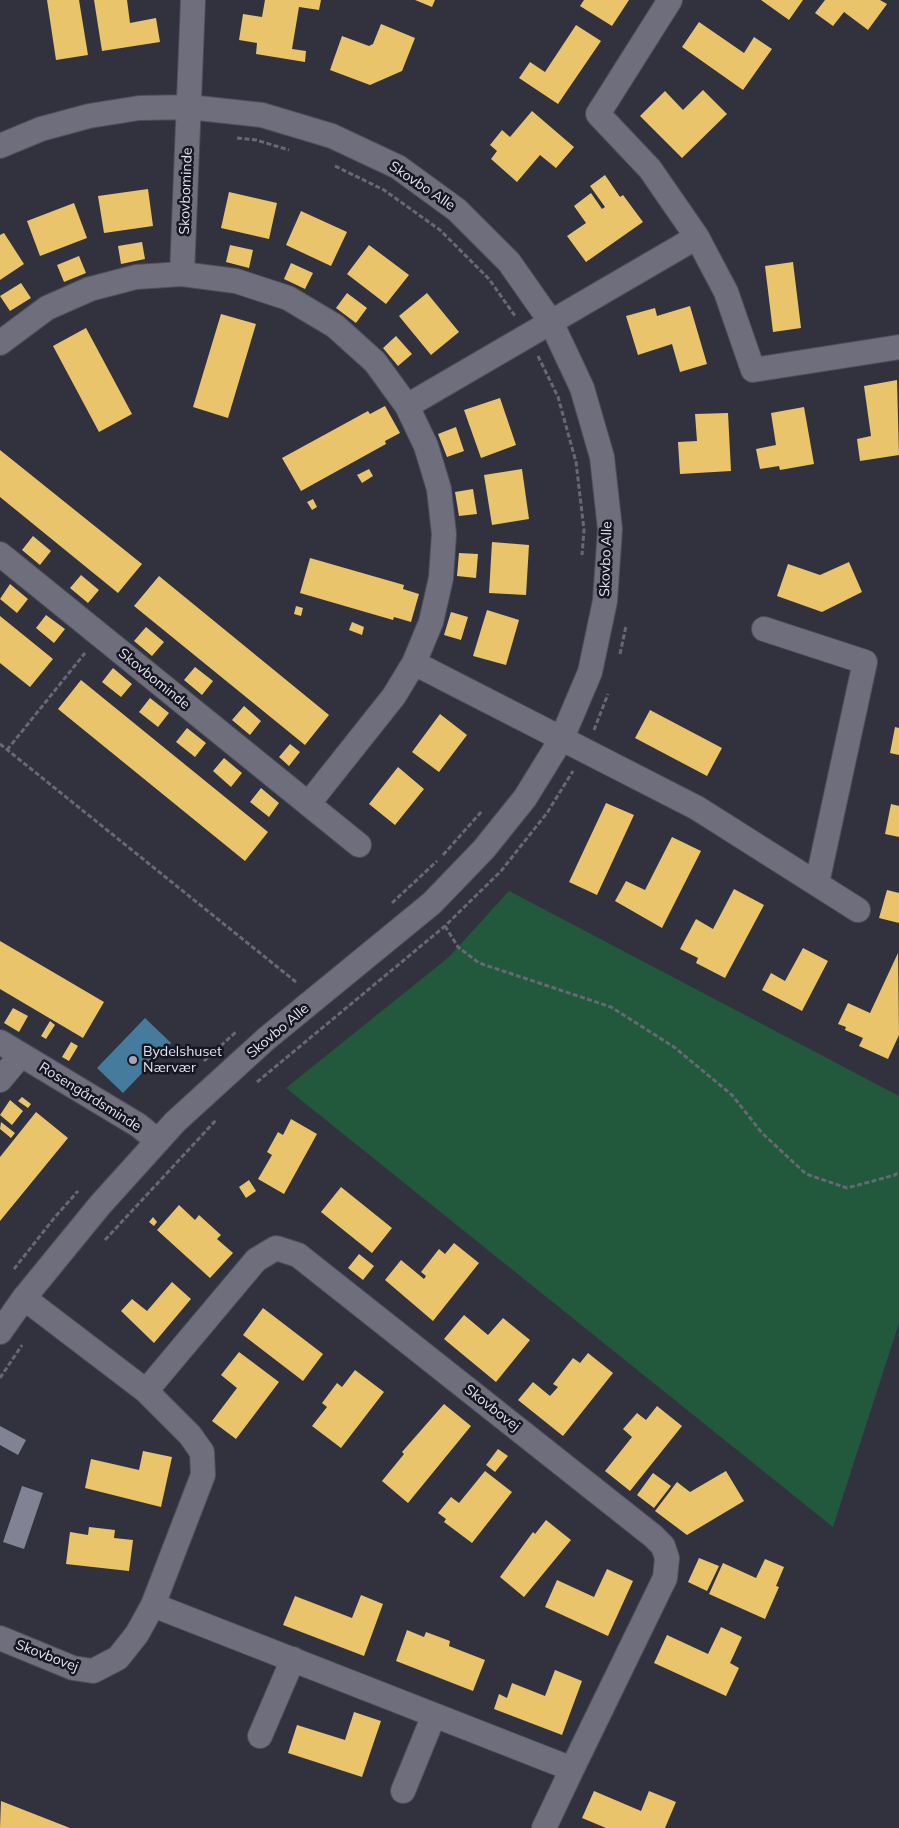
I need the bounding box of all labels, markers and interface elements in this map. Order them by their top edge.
street label: Skovbominde [176,147,196,235]
street label: Skovbo Alle [386,158,458,214]
street label: Skovbo Alle [596,521,616,597]
street label: Skovbominde [115,645,193,713]
street label: Skovbo Alle [244,1000,312,1062]
place label: Bydelshuset Nærvær [143,1044,222,1076]
marker: Bydelshuset Nærvær [127,1054,139,1066]
street label: Rosengårdsminde [36,1059,144,1135]
street label: Skovbovej [461,1381,523,1435]
street label: Skovbovej [13,1636,81,1676]

